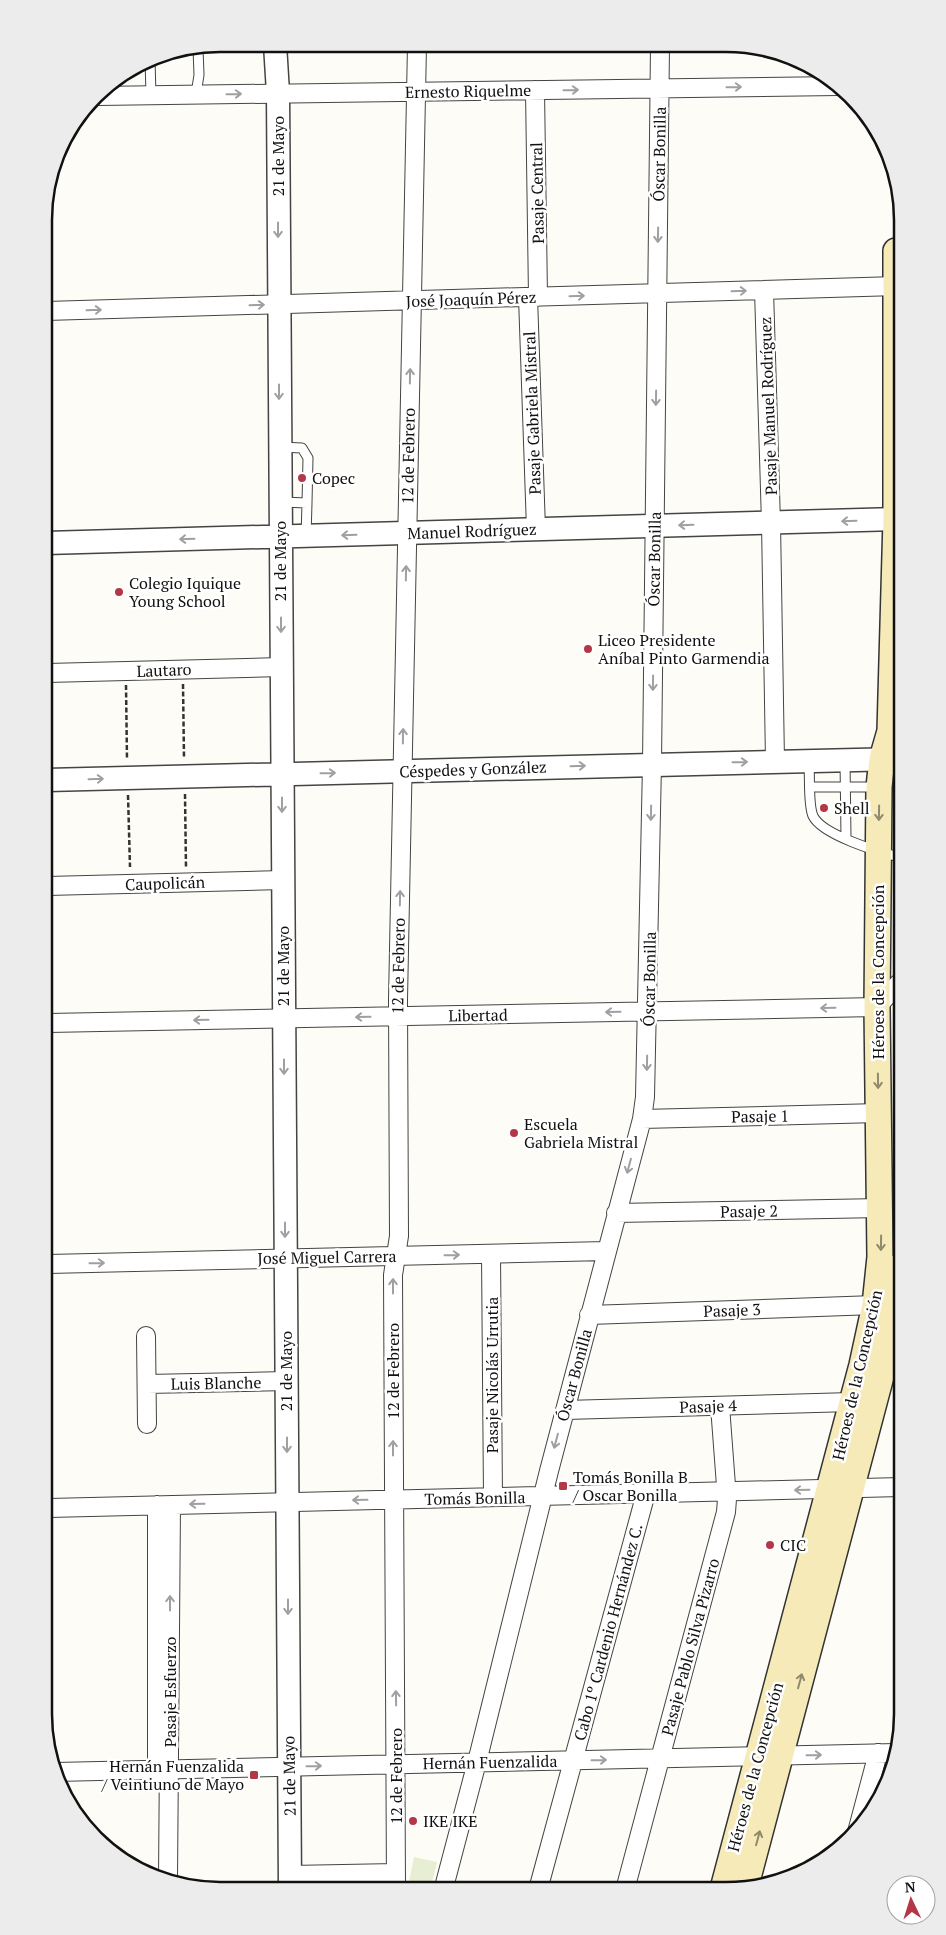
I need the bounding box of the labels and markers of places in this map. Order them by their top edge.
place label: Copec [312,467,355,489]
marker: Copec [296,472,308,484]
place label: Colegio Iquique Young School [129,572,241,612]
marker: Colegio Iquique Young School [113,586,125,598]
place label: Liceo Presidente Aníbal Pinto Garmendia [598,629,770,669]
marker: Liceo Presidente Aníbal Pinto Garmendia [582,643,594,655]
place label: Shell [834,797,870,819]
marker: Shell [818,802,830,814]
place label: Escuela Gabriela Mistral [524,1113,638,1153]
marker: Escuela Gabriela Mistral [508,1127,520,1139]
place label: Tomás Bonilla B / Oscar Bonilla [572,1466,688,1506]
marker: Tomás Bonilla B / Oscar Bonilla [557,1480,569,1492]
place label: CIC [780,1534,806,1556]
marker: CIC [764,1539,776,1551]
place label: Hernán Fuenzalida / Veintiuno de Mayo [101,1755,244,1795]
marker: Hernán Fuenzalida / Veintiuno de Mayo [248,1769,260,1781]
place label: IKE IKE [423,1810,477,1832]
marker: IKE IKE [407,1815,419,1827]

